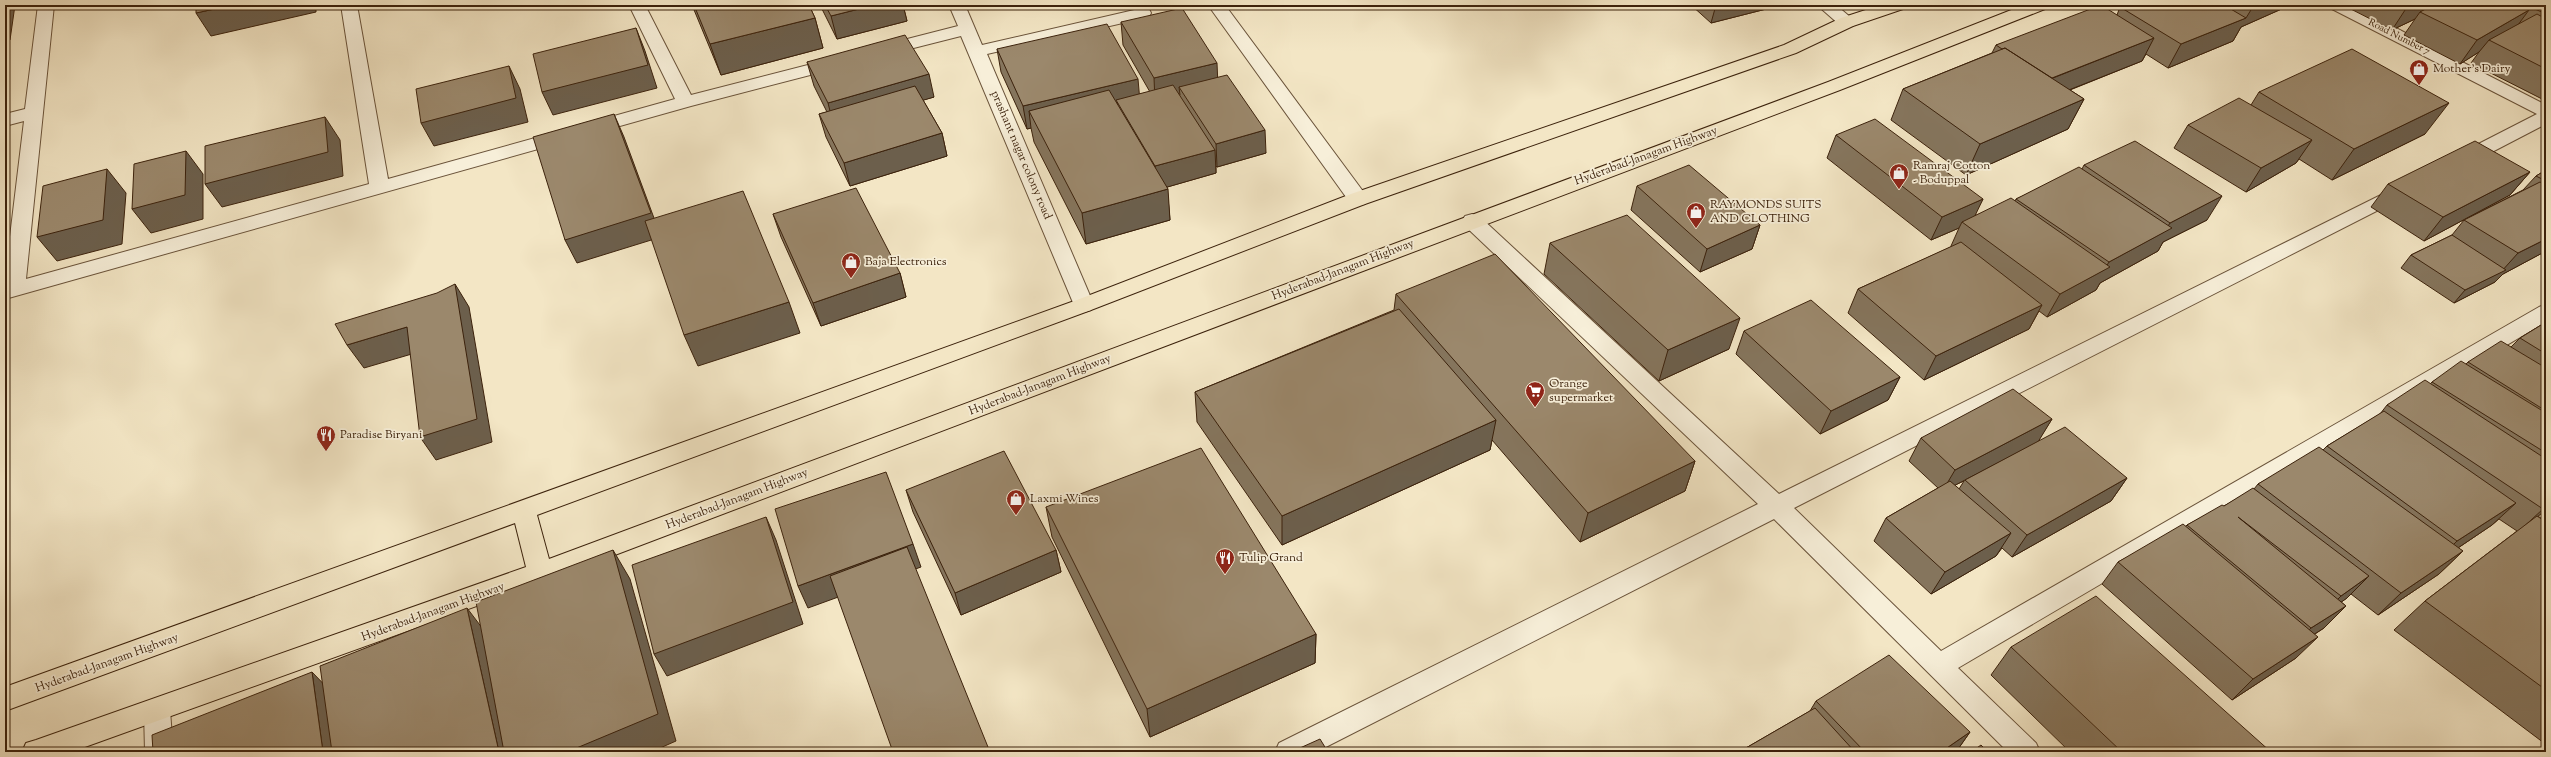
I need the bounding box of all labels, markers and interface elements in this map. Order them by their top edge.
street label: Road Number 7 [2366,15,2432,59]
shop icon: Mother's Dairy [2408,58,2430,86]
place label: Mother's Dairy [2433,60,2510,78]
street label: prashant nagar colony road [986,88,1056,222]
street label: Hyderabad-Janagam Highway [1572,122,1720,190]
place label: Ramraj Cotton - Boduppal [1913,157,1990,189]
shop icon: Ramraj Cotton - Boduppal [1888,162,1910,190]
place label: RAYMONDS SUITS AND CLOTHING [1710,196,1821,228]
shop icon: RAYMONDS SUITS AND CLOTHING [1685,201,1707,229]
street label: Hyderabad-Janagam Highway [1269,235,1417,305]
shop icon: Baja Electronics [840,251,862,279]
place label: Baja Electronics [865,253,947,271]
street label: Hyderabad-Janagam Highway [966,350,1114,420]
place label: Orange supermarket [1549,375,1613,407]
supermarket icon: Orange supermarket [1524,380,1546,408]
restaurant icon: Paradise Biryani [315,424,337,452]
place label: Paradise Biryani [340,426,423,444]
street label: Hyderabad-Janagam Highway [663,464,811,534]
shop icon: Laxmi Wines [1005,488,1027,516]
place label: Laxmi Wines [1030,490,1099,508]
restaurant icon: Tulip Grand [1214,547,1236,575]
place label: Tulip Grand [1239,549,1303,567]
street label: Hyderabad-Janagam Highway [359,578,507,646]
street label: Hyderabad-Janagam Highway [33,629,181,697]

